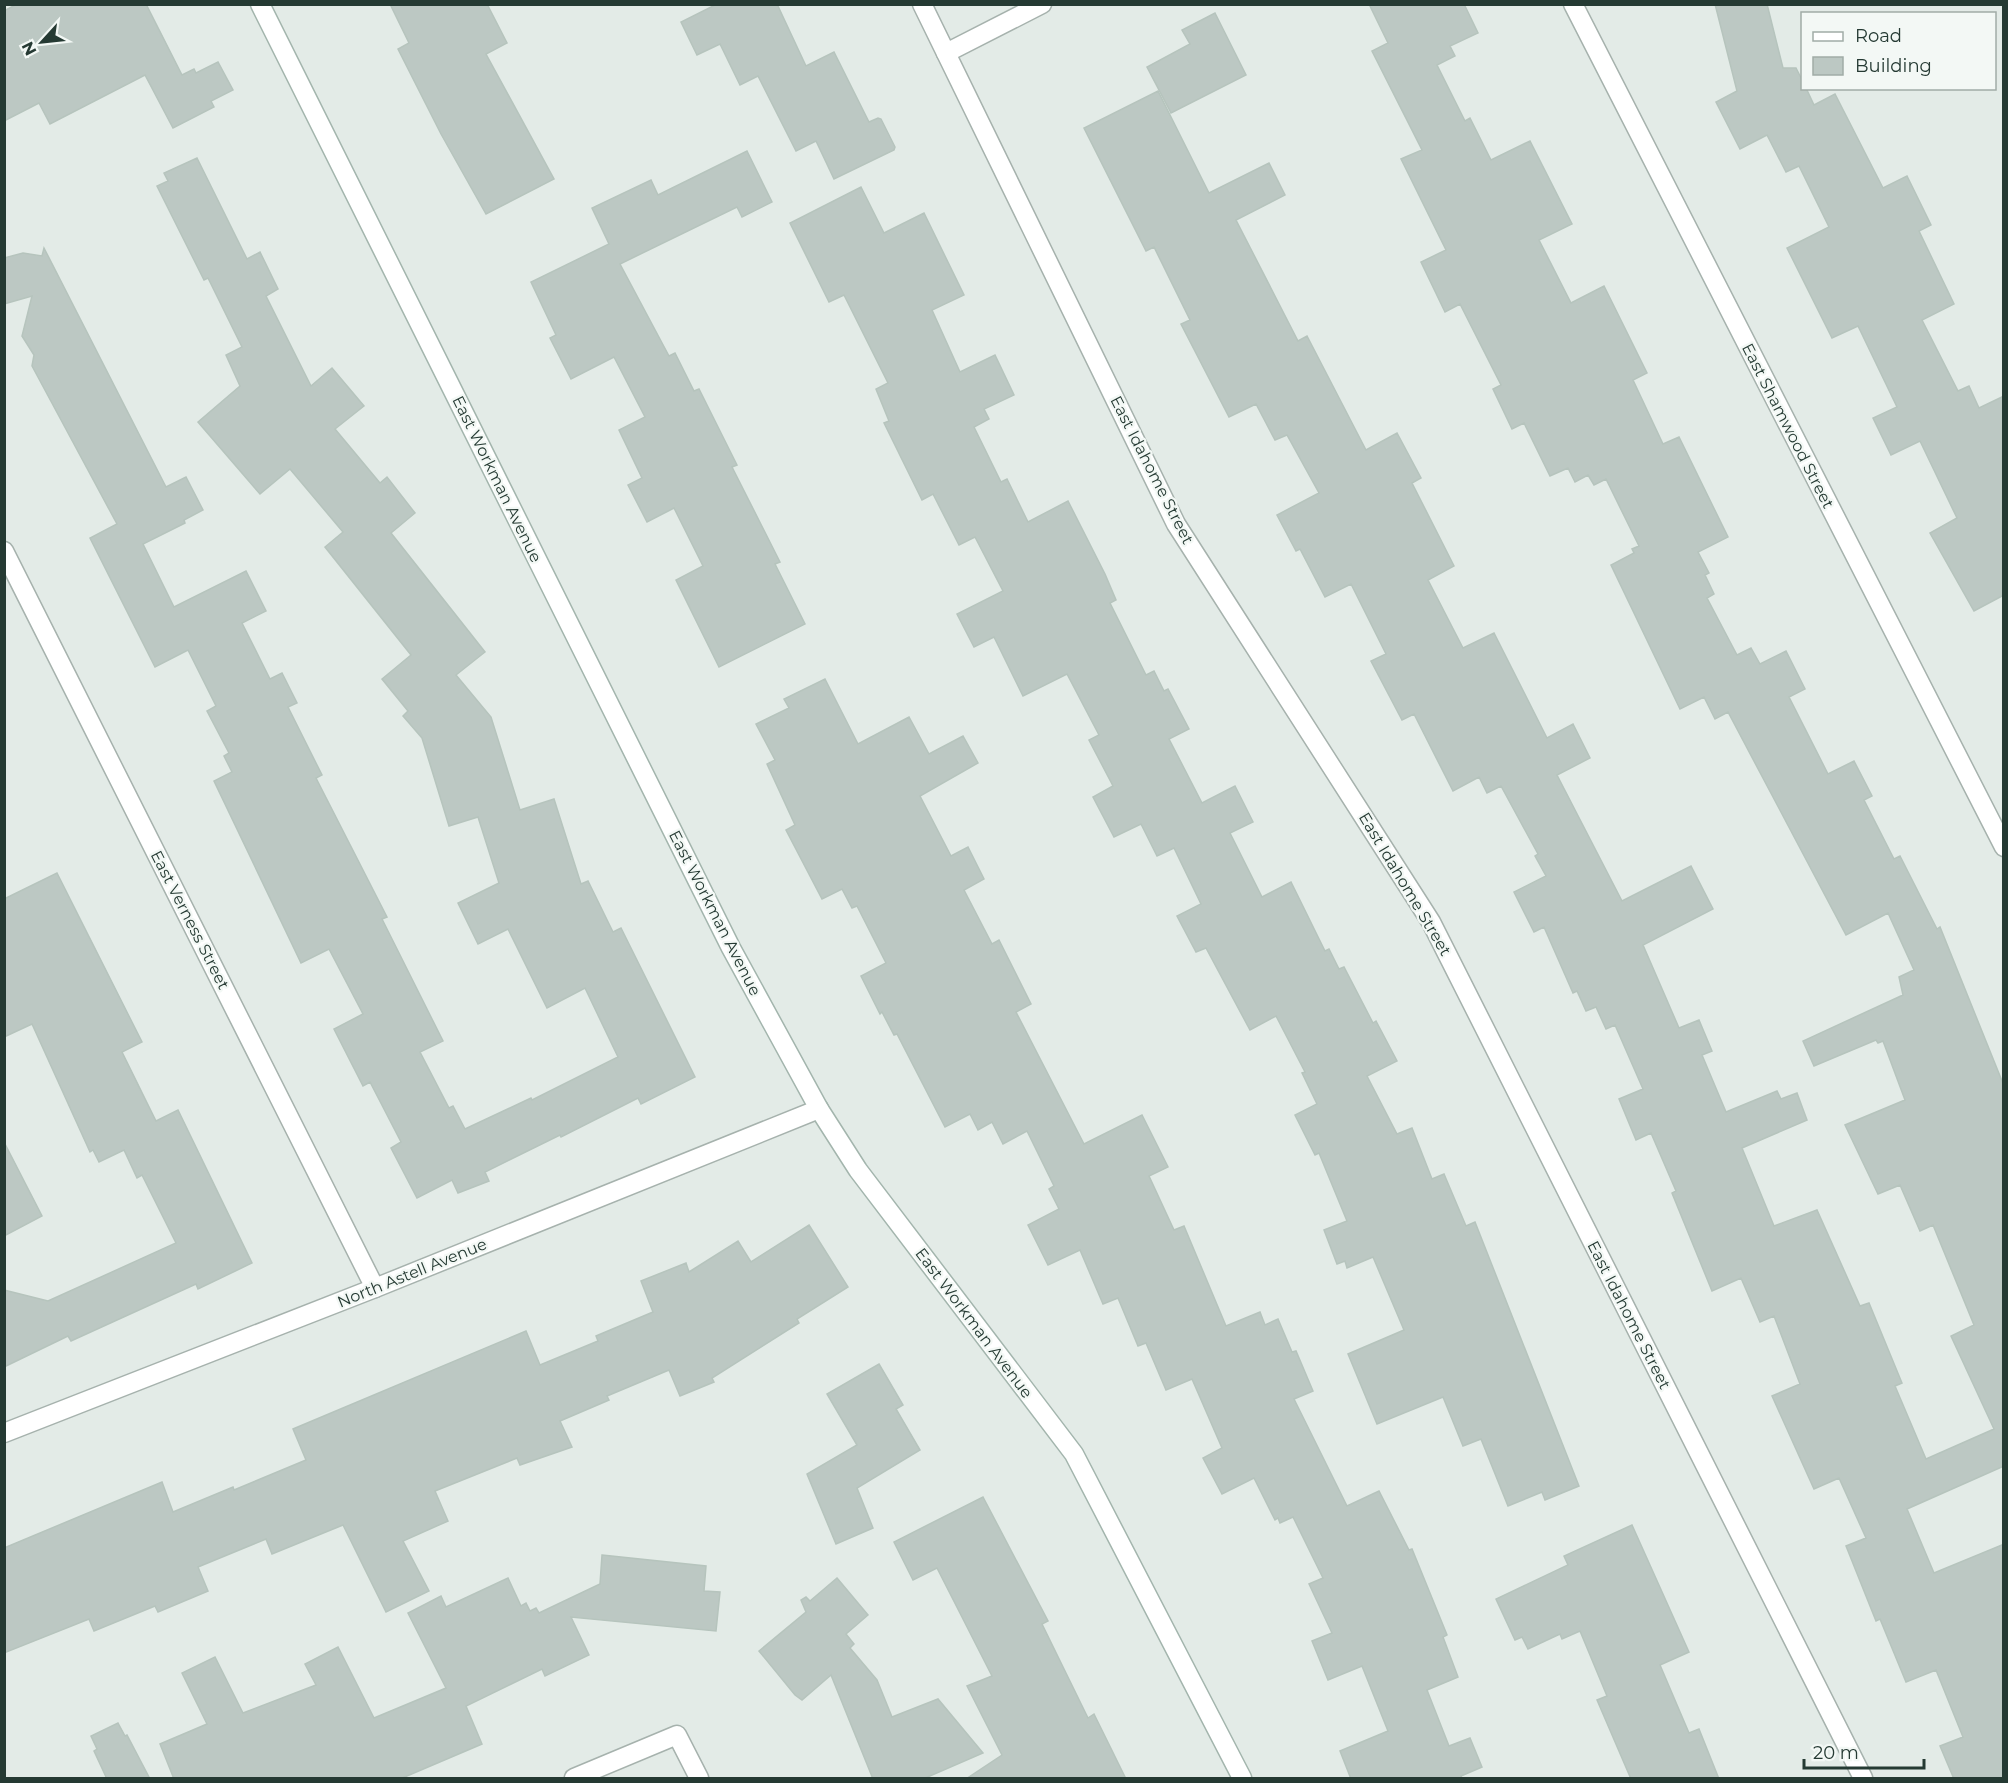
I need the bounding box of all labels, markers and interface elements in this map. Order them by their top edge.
north arrow [12,12,72,72]
legend [1801,12,1996,90]
text: Road [1855,25,1902,47]
text: N [18,39,40,59]
text: Building [1855,55,1932,77]
street label: East Shamwood Street [1738,340,1838,512]
street label: East Workman Avenue [448,393,546,565]
street label: East Idahome Street [1106,393,1198,548]
street label: East Idahome Street [1355,809,1456,959]
street label: East Workman Avenue [665,827,765,999]
street label: East Verness Street [147,847,234,993]
street label: North Astell Avenue [335,1234,489,1312]
street label: East Idahome Street [1583,1238,1675,1393]
street label: East Workman Avenue [911,1244,1037,1402]
scale bar [1804,1732,1924,1770]
text: 20 m [1813,1742,1859,1764]

